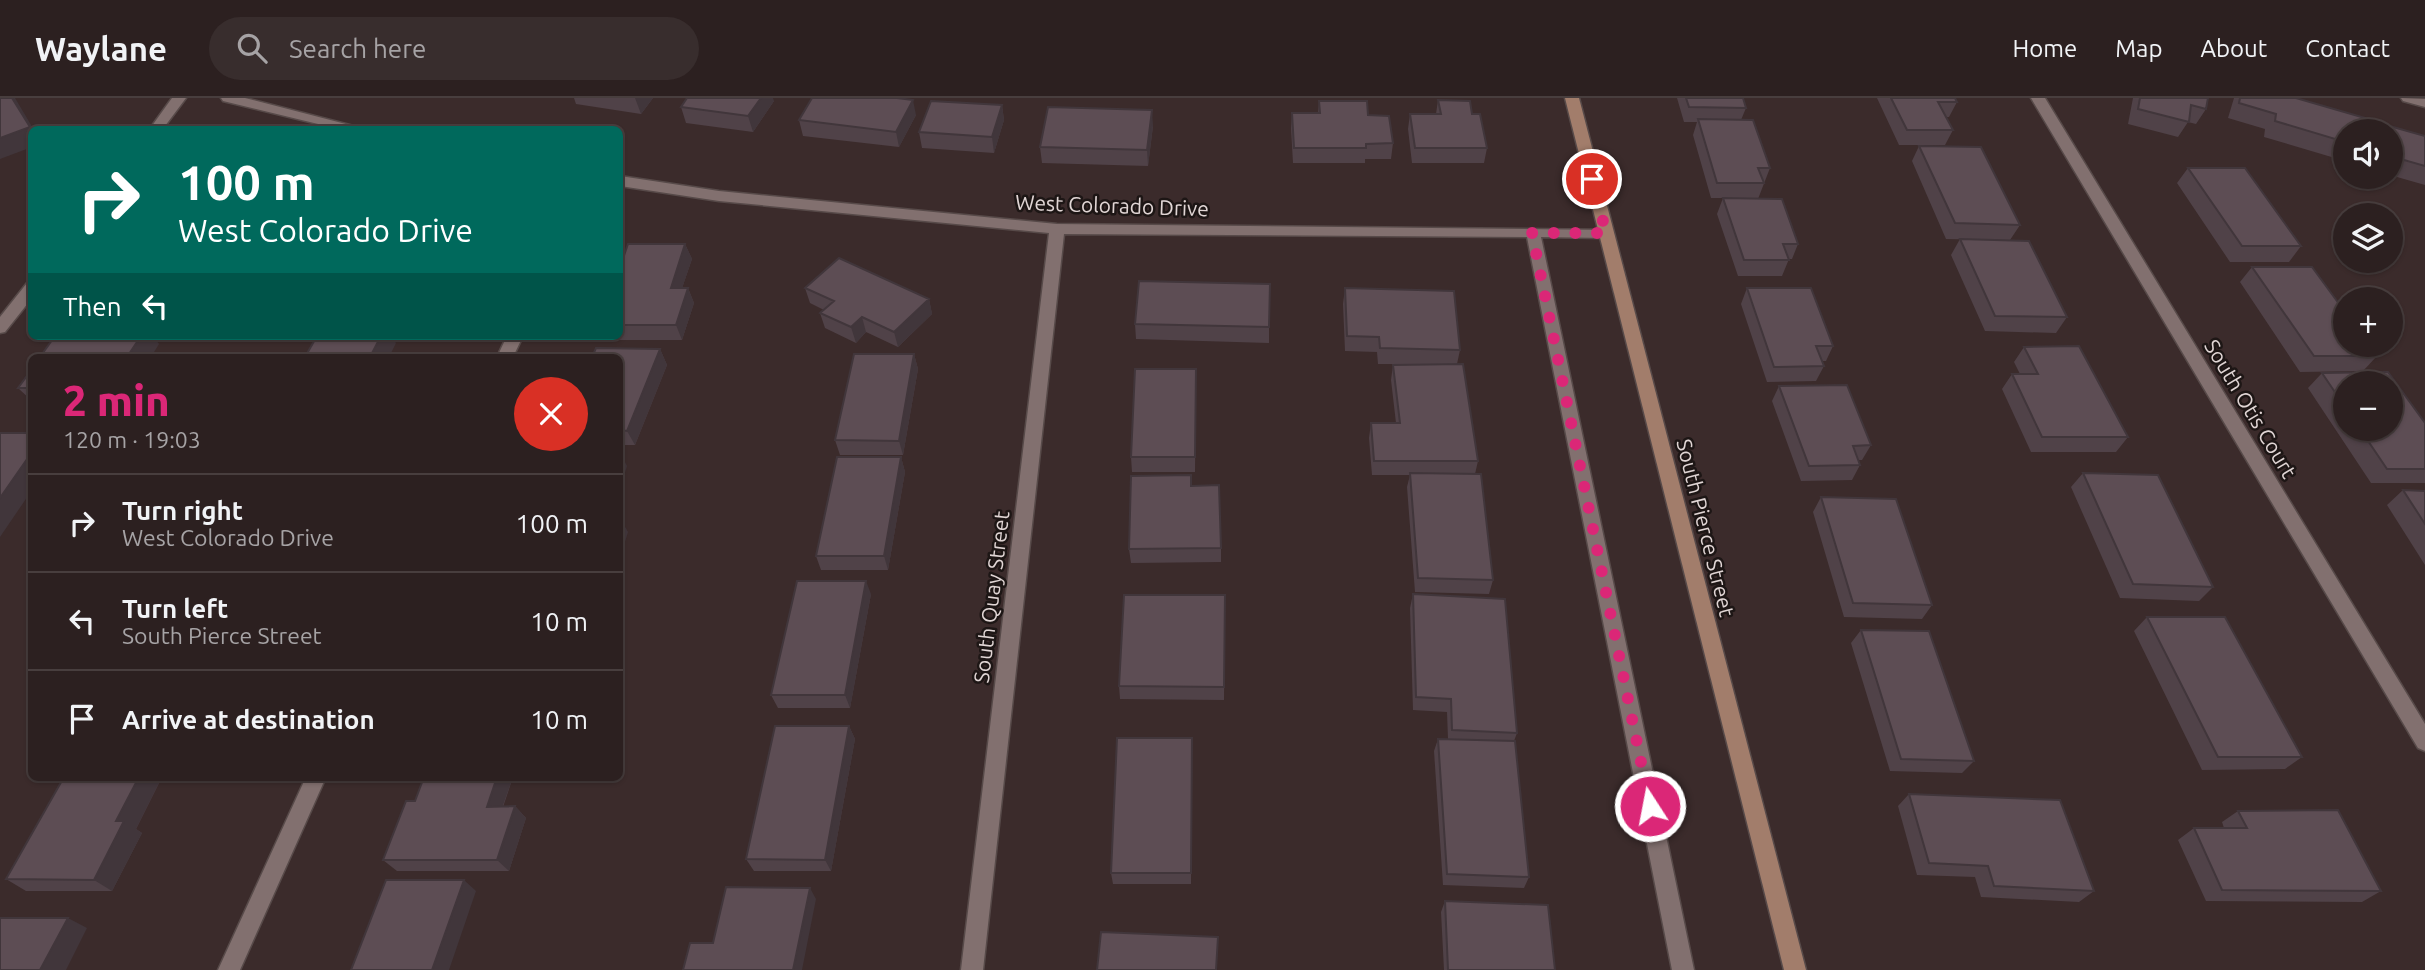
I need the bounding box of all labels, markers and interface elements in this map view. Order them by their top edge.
search box [209,17,699,80]
icon: search [233,29,271,67]
text: Waylane [35,30,167,67]
text: Search here [289,34,426,63]
text: Home [2012,35,2077,62]
text: Map [2115,35,2162,62]
text: About [2200,35,2267,62]
text: Contact [2305,35,2390,62]
map controls [2333,119,2403,441]
button: sound [2333,119,2403,189]
pin [1562,149,1622,209]
icon: right [63,154,154,245]
text: 100 m [178,154,315,209]
icon: arrive [1573,160,1611,198]
street label: West Colorado Drive [1015,190,1209,220]
button: layers [2333,203,2403,273]
text: West Colorado Drive [178,212,473,248]
icon: left [136,287,174,325]
button: + [2333,287,2403,357]
text: Then [63,292,122,321]
street label: South Otis Court [2200,335,2302,482]
button: − [2333,371,2403,441]
text: 2 min [63,377,170,424]
button: close [514,377,588,451]
text: 120 m · 19:03 [63,427,201,452]
street label: South Pierce Street [1672,436,1740,619]
text: Turn right [122,496,243,525]
icon: right [63,504,101,542]
text: 100 m [516,509,588,538]
street label: South Quay Street [969,510,1013,684]
text: West Colorado Drive [122,525,334,550]
text: Turn left [122,594,228,623]
icon: left [63,602,101,640]
text: 10 m [530,607,588,636]
text: South Pierce Street [122,623,322,648]
icon: arrive [63,700,101,738]
text: Arrive at destination [122,705,375,734]
text: 10 m [530,705,588,734]
position arrow [1613,769,1687,843]

